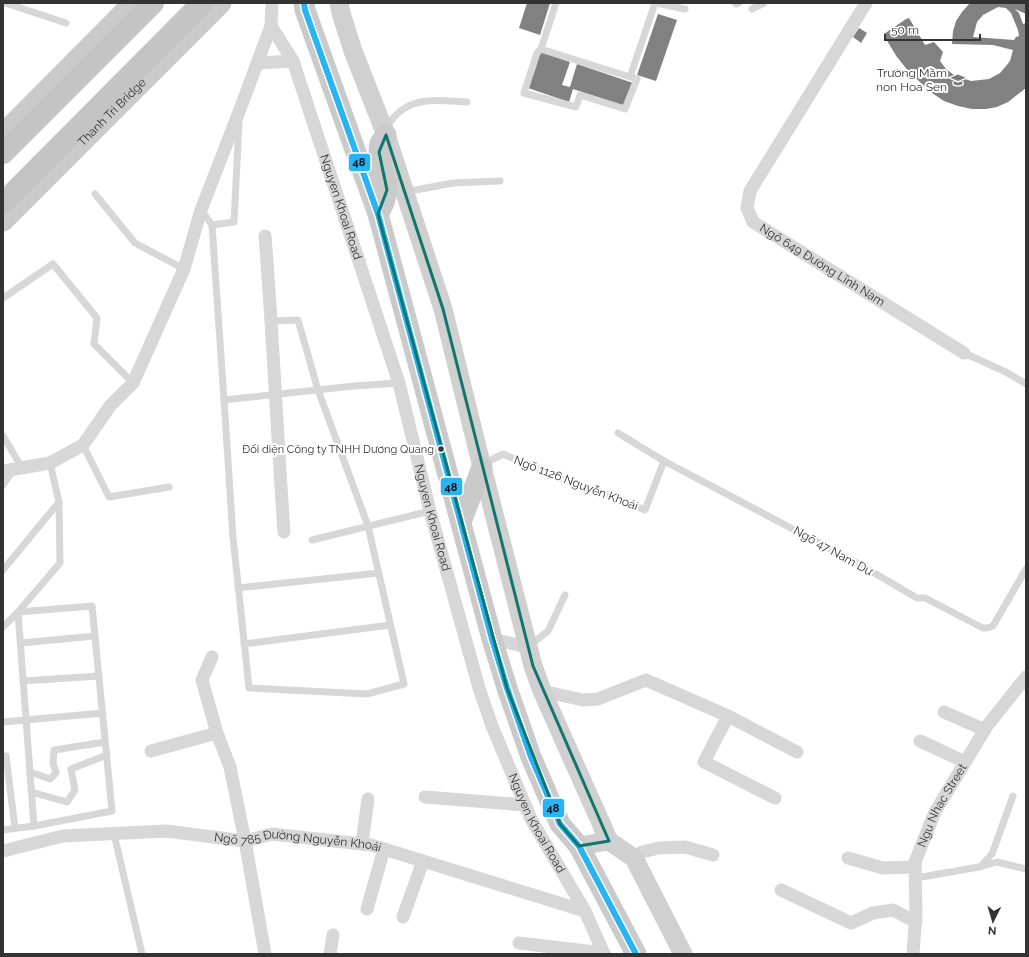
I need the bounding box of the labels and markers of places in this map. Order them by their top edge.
place label: Trường Mầm non Hoa Sen [876,66,947,94]
school or university icon: Trường Mầm non Hoa Sen [950,72,966,88]
place label: Đối diện Công ty TNHH Dương Quang [242,443,434,456]
marker: Đối diện Công ty TNHH Dương Quang [436,444,446,454]

